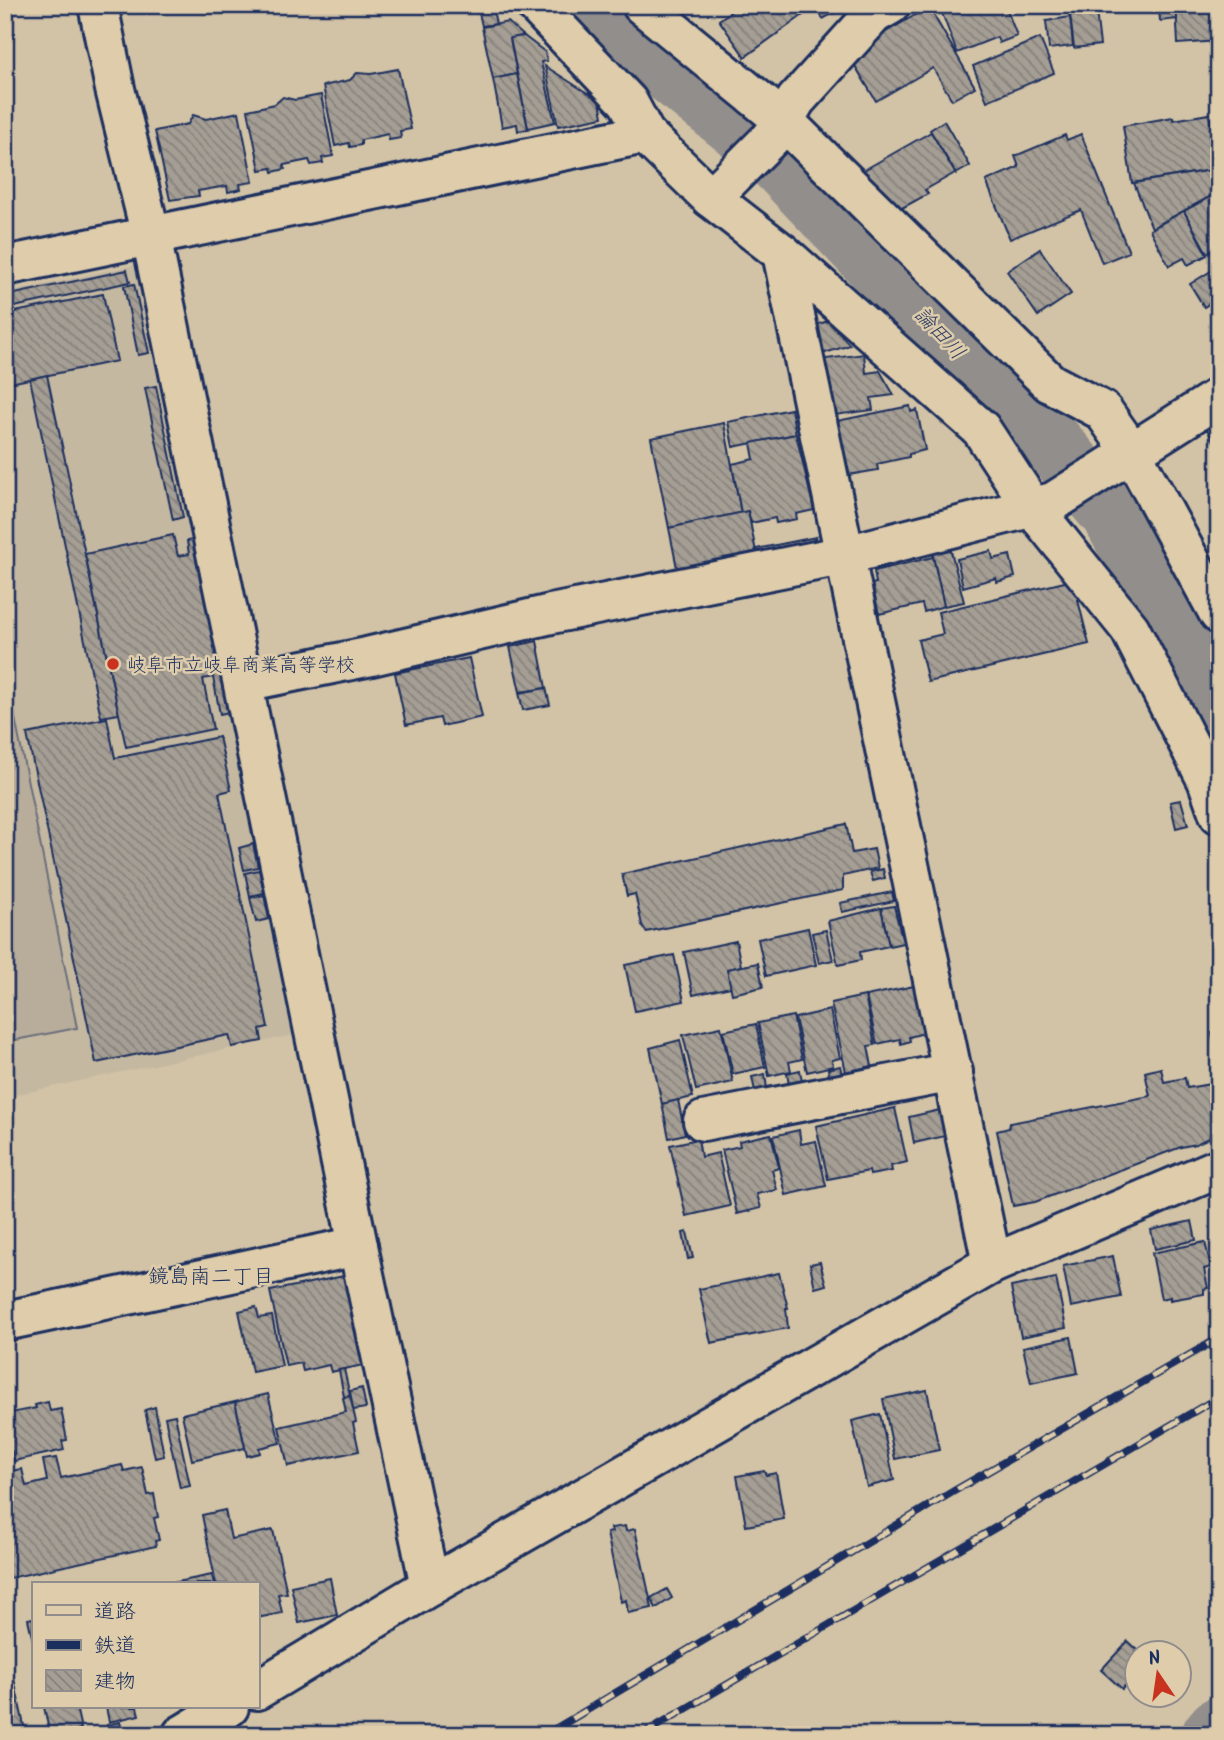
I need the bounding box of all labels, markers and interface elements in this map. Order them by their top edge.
water label: 論田川 [905,300,972,368]
place label: 岐阜市立岐阜商業高等学校 [127,651,355,681]
marker: 岐阜市立岐阜商業高等学校 [105,656,121,672]
district label: 鏡島南二丁目 [148,1261,274,1294]
legend [32,1582,259,1708]
text: 道路 [94,1596,136,1629]
text: 鉄道 [94,1630,136,1663]
north arrow [1122,1638,1192,1708]
text: N [1145,1643,1164,1675]
text: 建物 [94,1666,136,1699]

